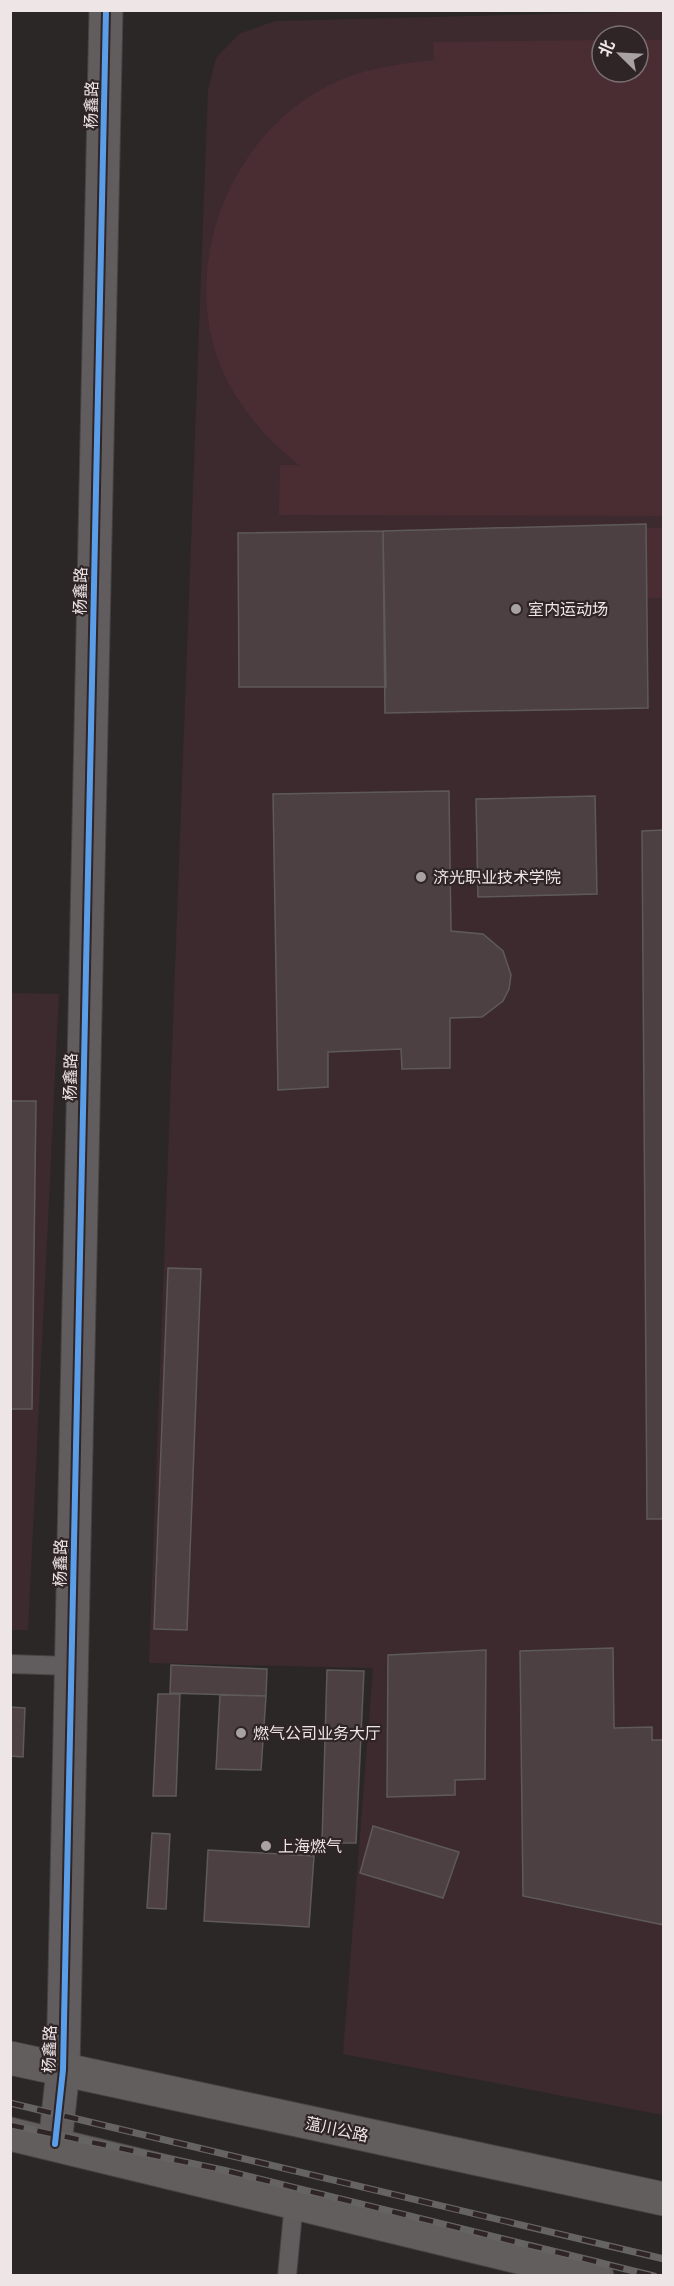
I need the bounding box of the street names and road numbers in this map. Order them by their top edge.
street label: 杨鑫路 [81,81,101,129]
street label: 杨鑫路 [70,567,90,615]
street label: 杨鑫路 [60,1053,80,1101]
street label: 杨鑫路 [50,1539,70,1587]
street label: 杨鑫路 [38,2025,60,2073]
street label: 蕰川公路 [304,2113,370,2145]

